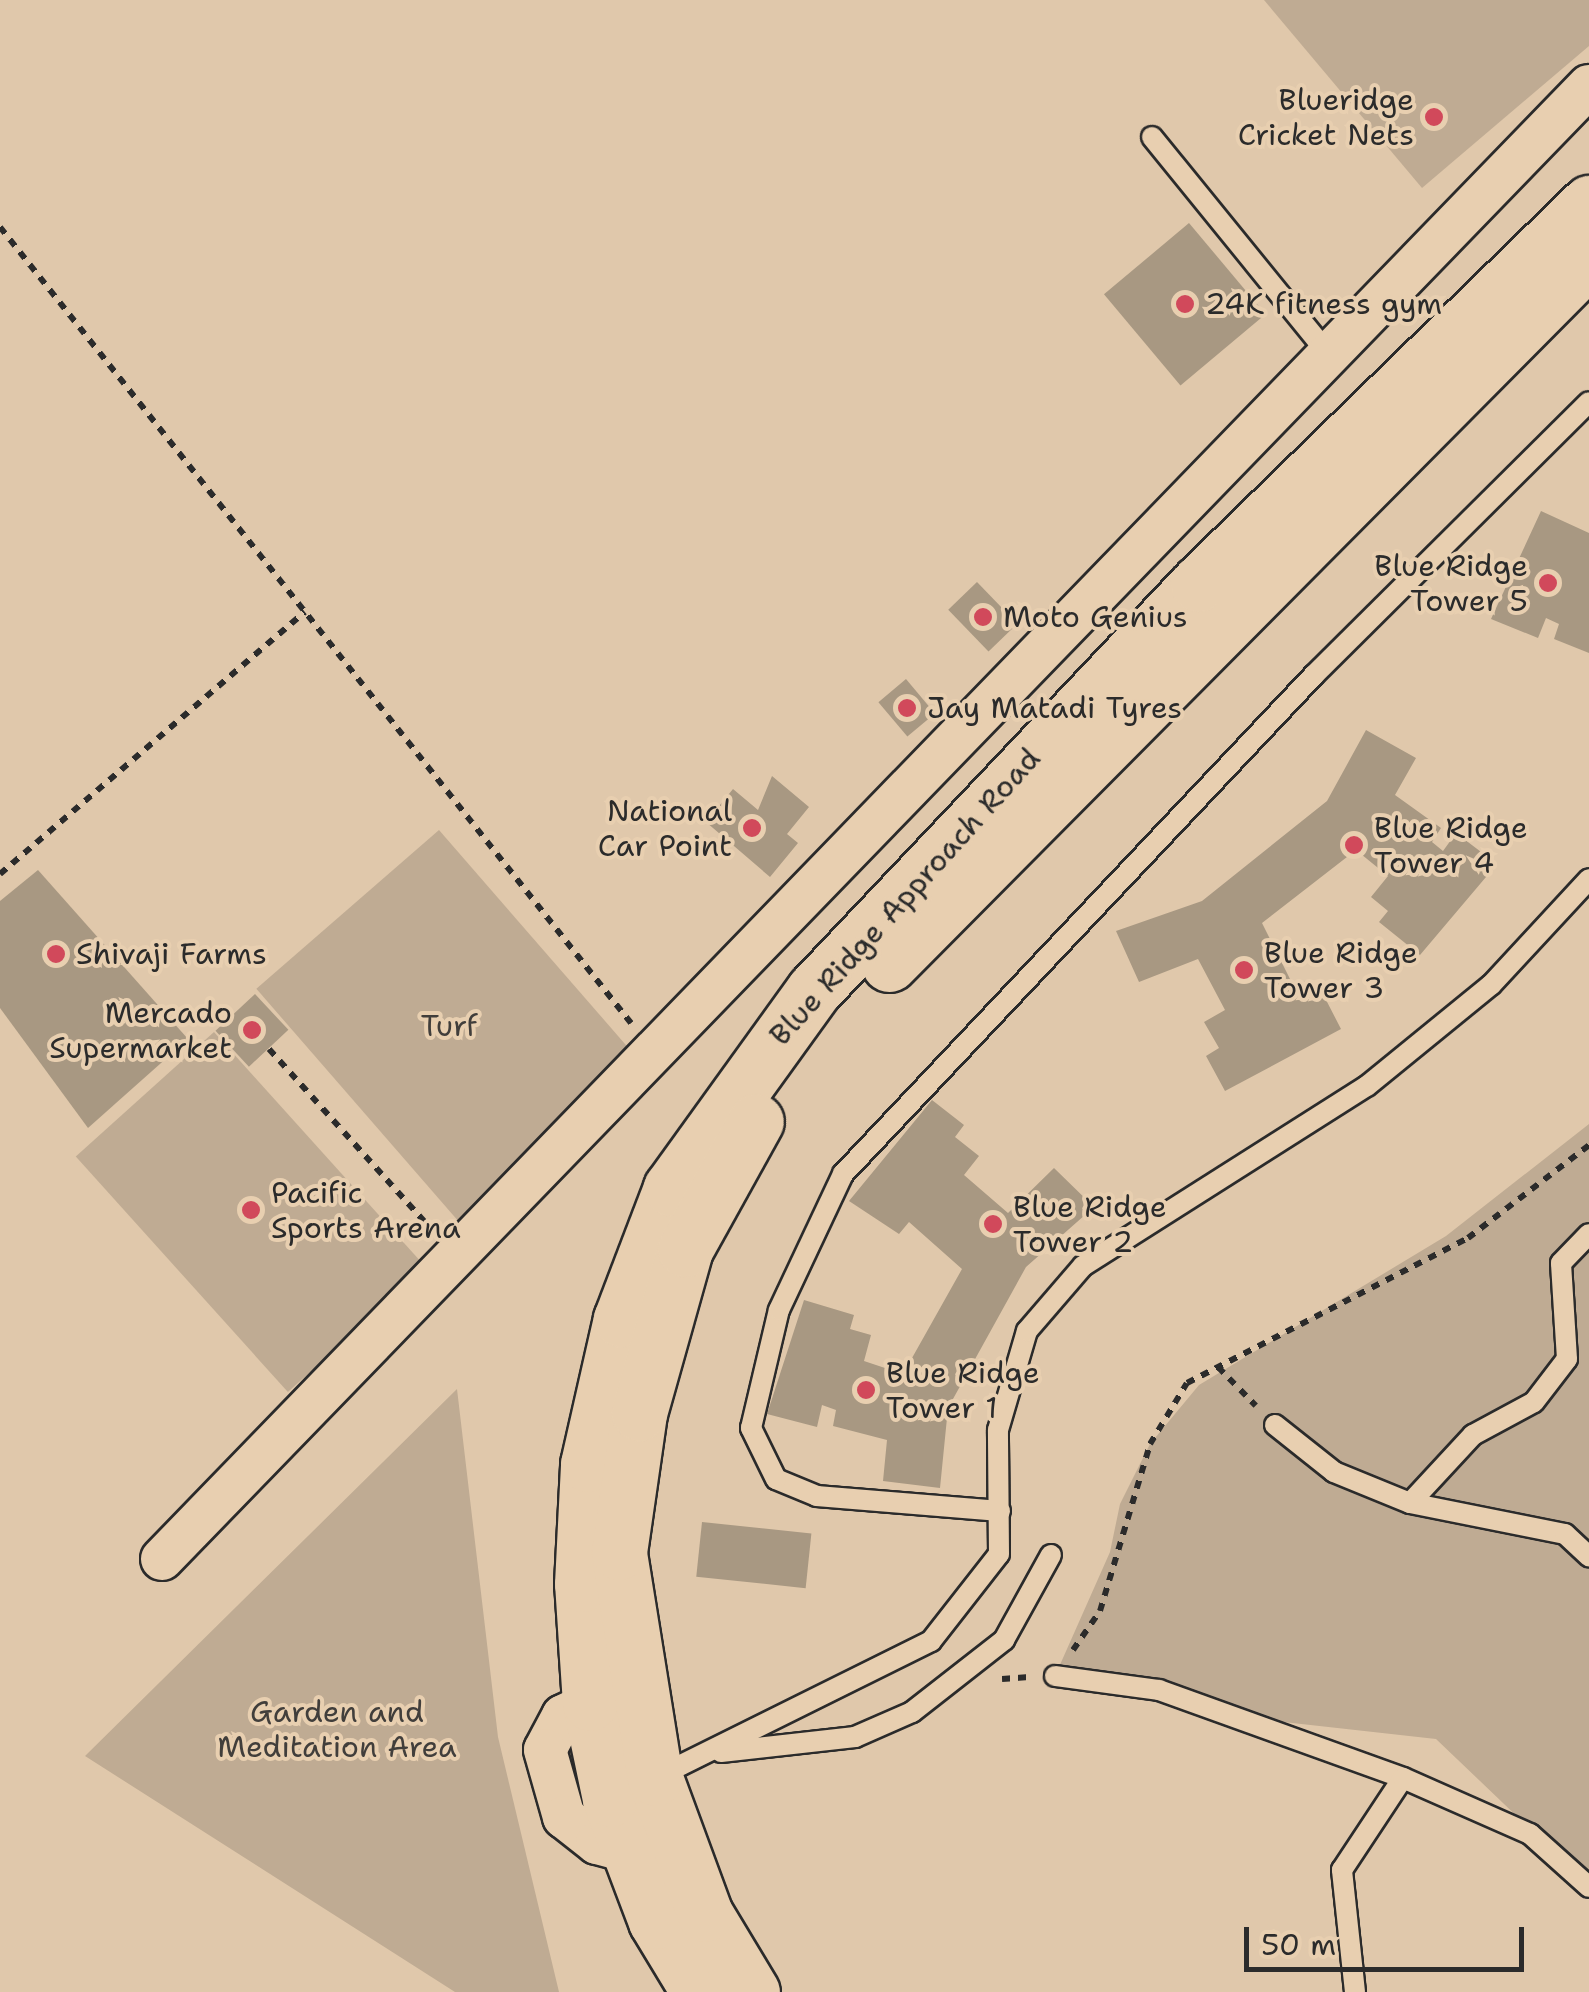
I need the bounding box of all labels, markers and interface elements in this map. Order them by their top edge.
place label: Blueridge Cricket Nets [1238,82,1414,152]
marker: Blueridge Cricket Nets [1423,106,1445,128]
place label: 24K fitness gym [1205,286,1442,322]
marker: 24K fitness gym [1174,293,1196,315]
place label: Blue Ridge Tower 5 [1374,548,1528,618]
marker: Blue Ridge Tower 5 [1537,572,1559,594]
place label: Moto Genius [1003,599,1188,635]
marker: Moto Genius [972,606,994,628]
place label: Jay Matadi Tyres [927,690,1182,726]
marker: Jay Matadi Tyres [896,697,918,719]
street label: Blue Ridge Approach Road [762,741,1048,1053]
place label: National Car Point [598,793,732,864]
place label: Blue Ridge Tower 4 [1374,810,1528,880]
marker: National Car Point [741,817,763,839]
marker: Blue Ridge Tower 4 [1343,834,1365,856]
place label: Blue Ridge Tower 3 [1264,935,1418,1006]
place label: Shivaji Farms [76,936,267,972]
marker: Shivaji Farms [45,943,67,965]
marker: Blue Ridge Tower 3 [1233,959,1255,981]
place label: Mercado Supermarket [49,995,232,1066]
park label: Turf [421,1008,477,1044]
marker: Mercado Supermarket [241,1019,263,1041]
place label: Pacific Sports Arena [271,1175,461,1246]
place label: Blue Ridge Tower 2 [1013,1189,1167,1260]
marker: Pacific Sports Arena [240,1199,262,1221]
marker: Blue Ridge Tower 2 [982,1213,1004,1235]
place label: Blue Ridge Tower 1 [886,1355,1040,1426]
marker: Blue Ridge Tower 1 [855,1379,877,1401]
park label: Garden and Meditation Area [217,1694,457,1764]
scale bar [1249,1907,1529,1969]
text: 50 m [1261,1924,1336,1965]

